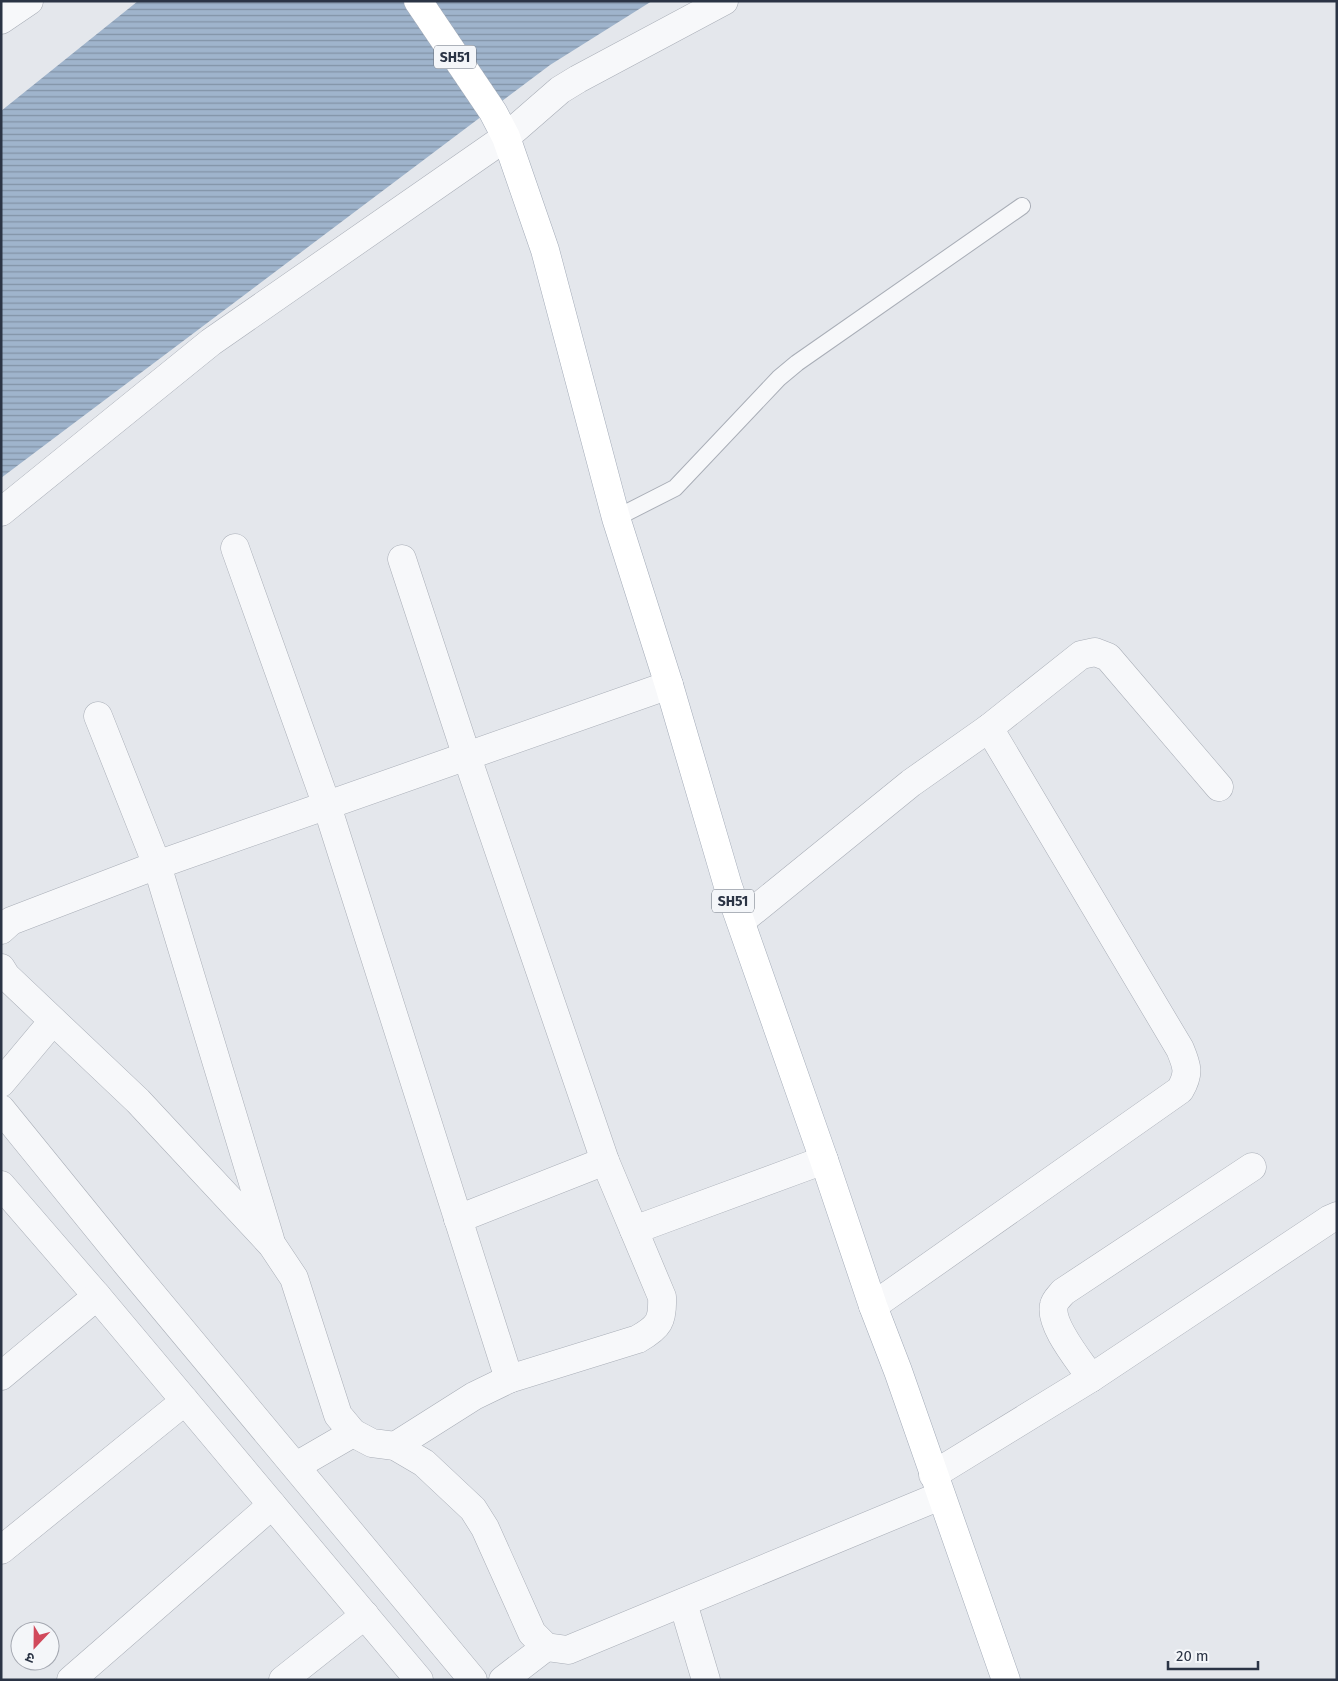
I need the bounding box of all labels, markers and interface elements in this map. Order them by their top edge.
road number: SH51 [434,46,476,68]
road number: SH51 [712,889,754,912]
north arrow [10,1621,60,1671]
scale bar [1168,1638,1258,1670]
text: 20 m [1176,1647,1209,1665]
text: उ [23,1648,37,1667]

